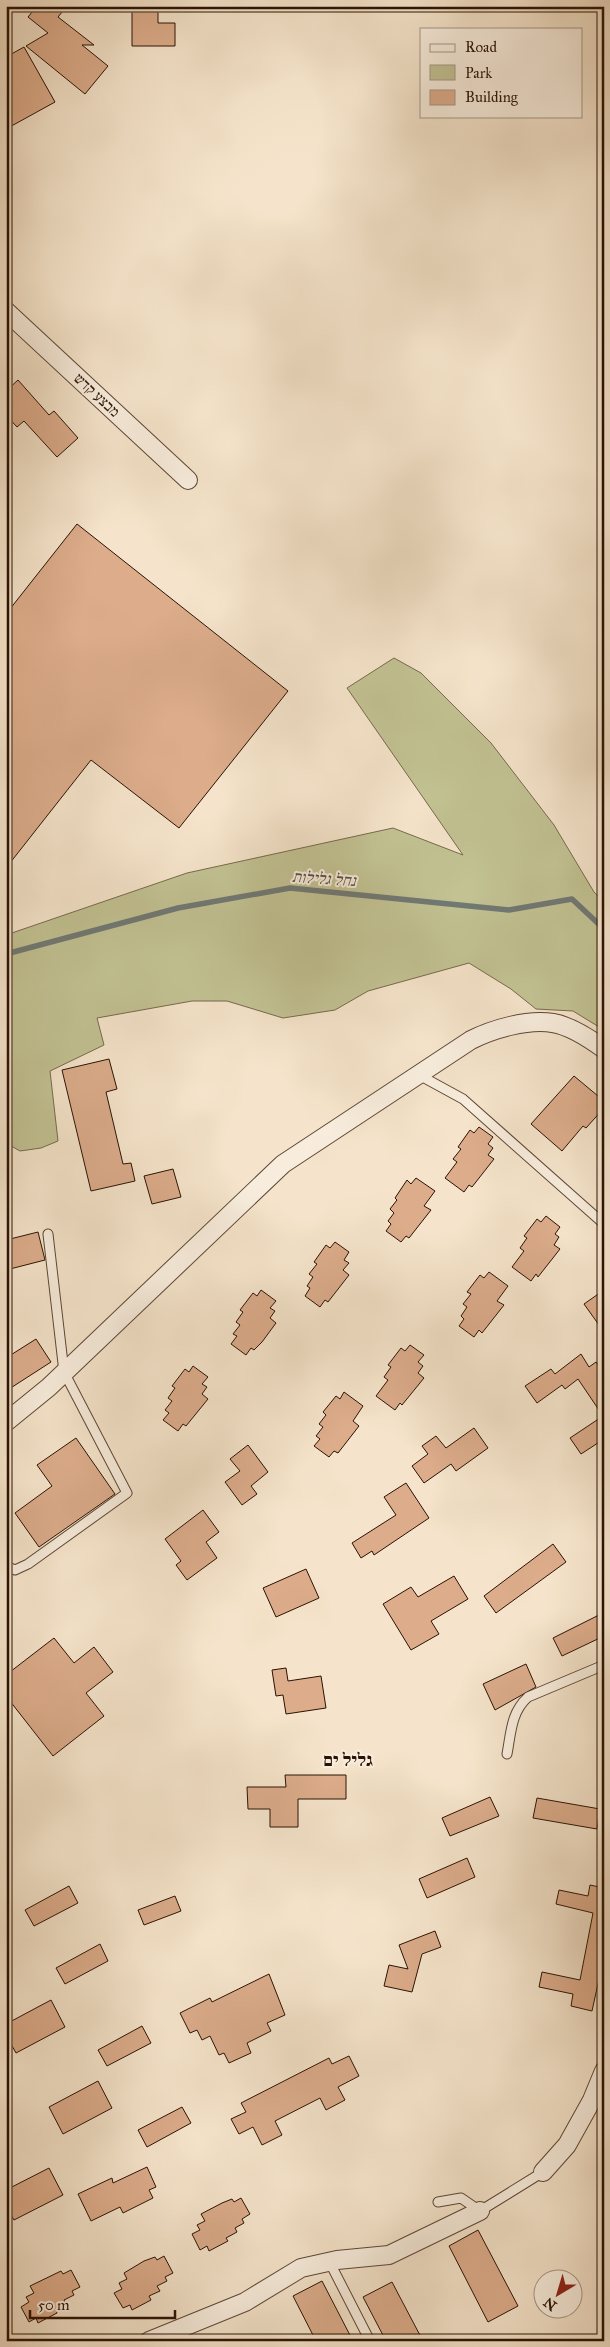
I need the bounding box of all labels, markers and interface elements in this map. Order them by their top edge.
legend [420,28,582,118]
text: Road [465,38,497,56]
text: Park [465,64,492,82]
text: Building [465,88,519,106]
street label: מבצע קדש [70,369,124,421]
water label: נחל גלילות [291,867,358,890]
district label: גליל ים [323,1749,373,1771]
north arrow [532,2270,582,2320]
scale bar [30,2287,175,2319]
text: N [540,2293,560,2314]
text: 50 m [38,2296,70,2314]

